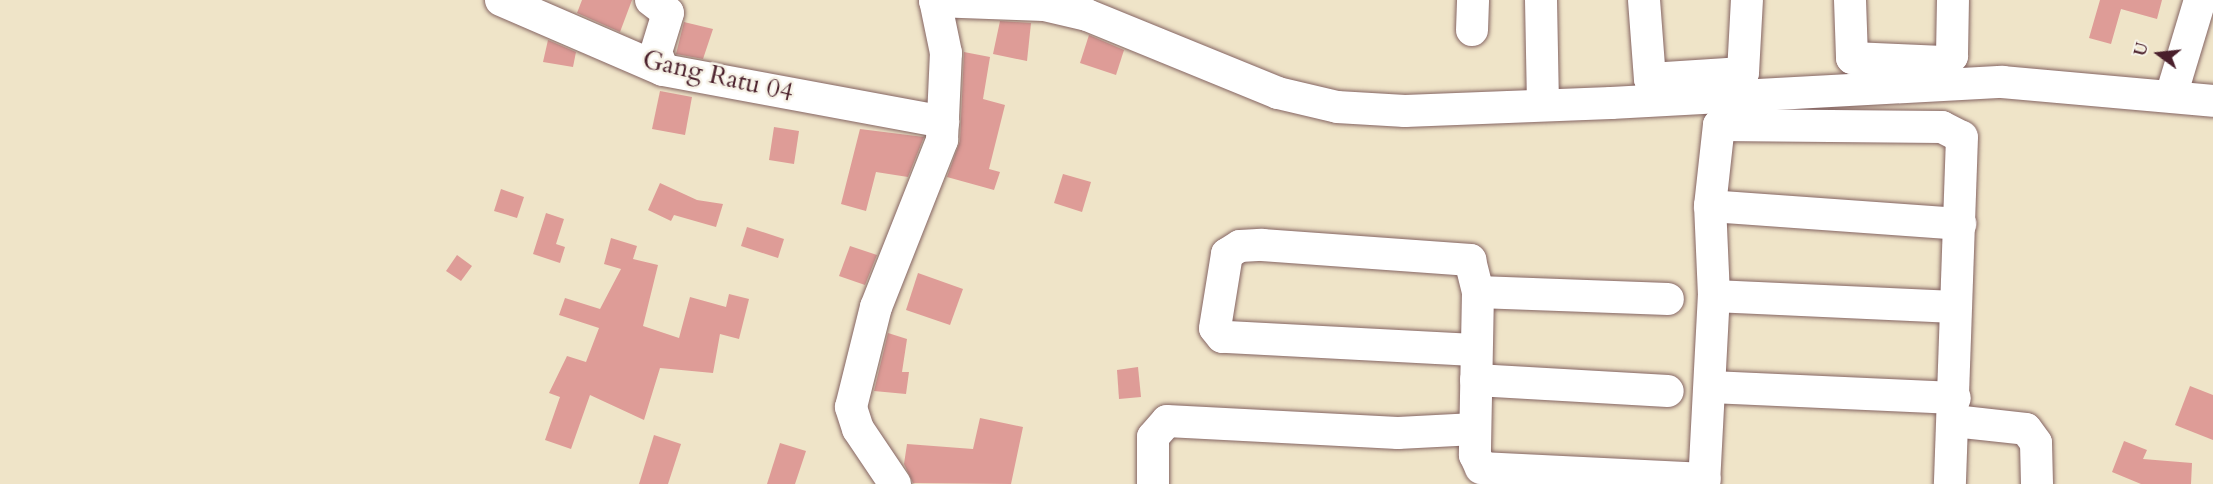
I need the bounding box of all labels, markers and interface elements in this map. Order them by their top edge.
north arrow [2129,24,2189,84]
text: U [2129,40,2154,58]
street label: Gang Ratu 04 [640,44,796,108]

